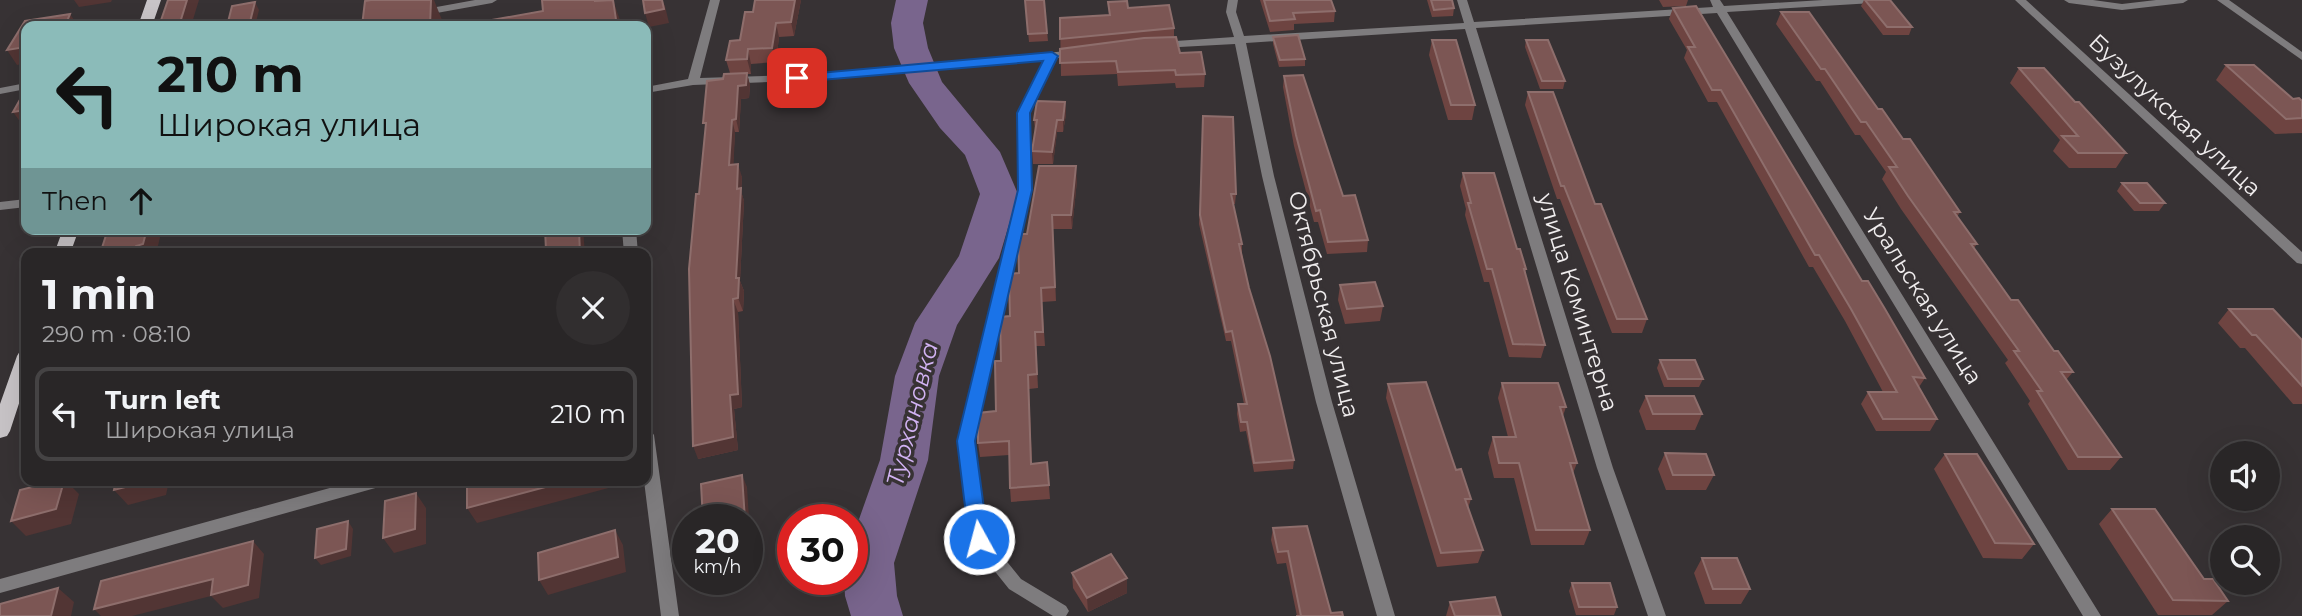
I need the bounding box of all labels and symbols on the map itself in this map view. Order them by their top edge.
street label: Бузулукская улица [2083,28,2267,202]
pin [767,48,827,108]
street label: Октябрьская улица [1282,188,1366,420]
street label: улица Коминтерна [1531,189,1625,414]
street label: Уральская улица [1857,203,1989,389]
water label: Турхановка [880,339,944,489]
position arrow [942,502,1016,576]
speed limit sign: 30 [777,504,868,595]

